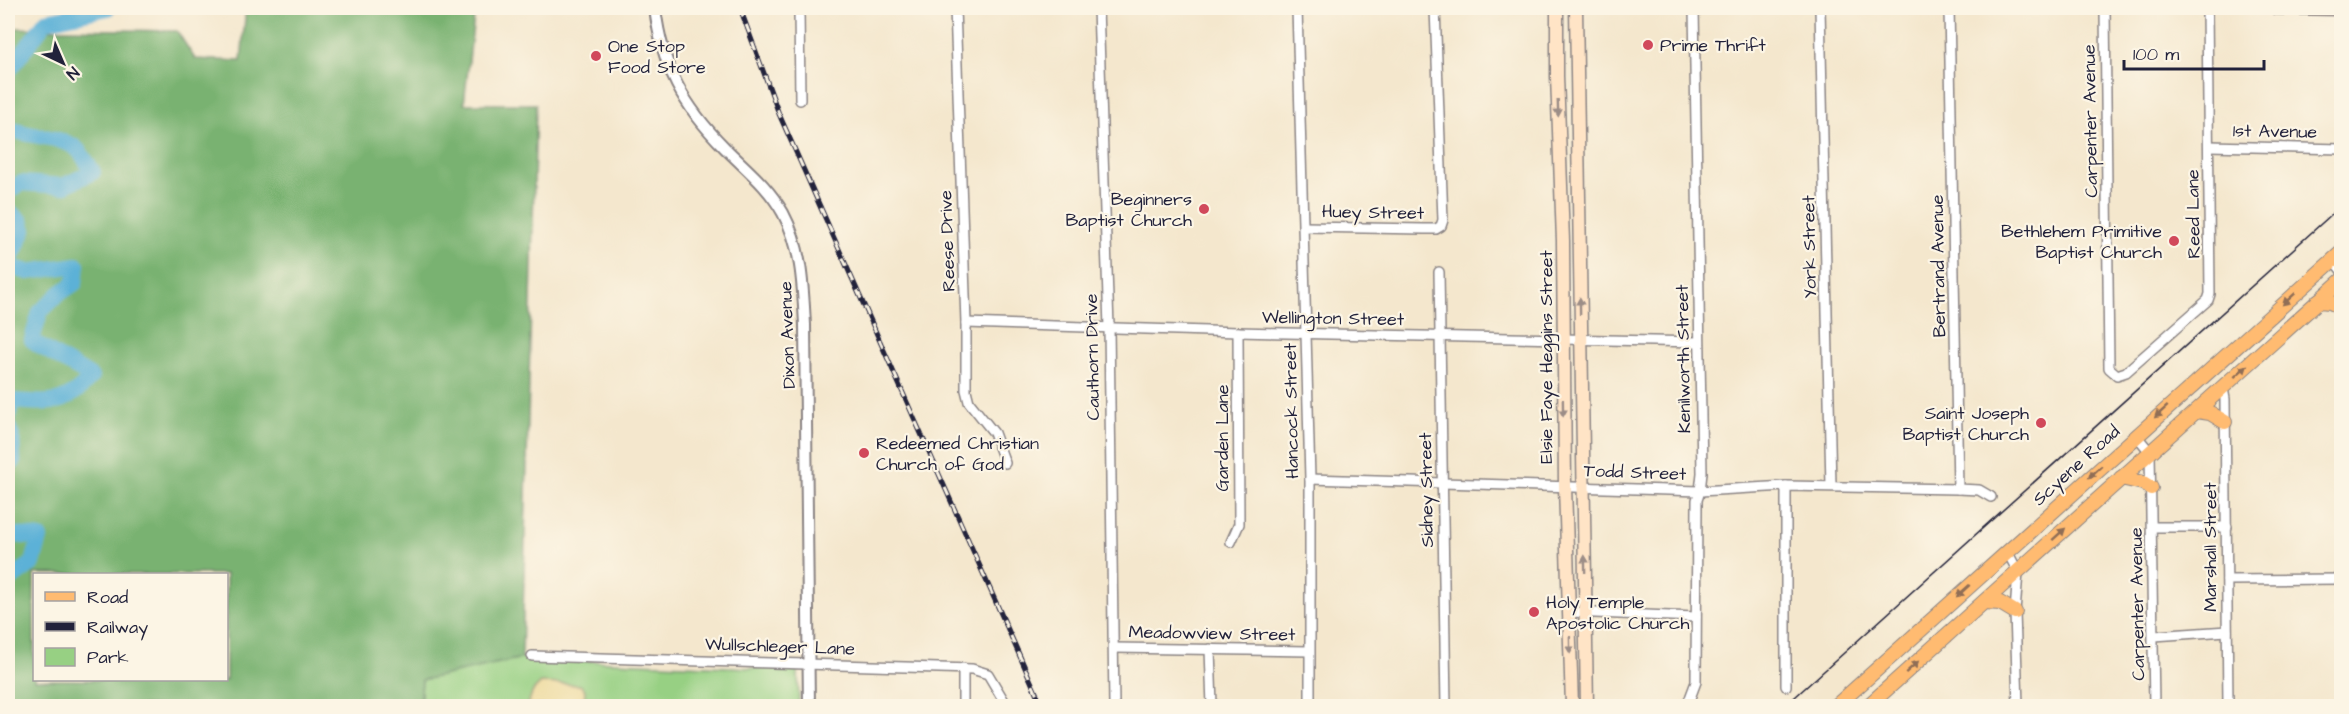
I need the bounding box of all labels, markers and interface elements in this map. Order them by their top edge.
north arrow [33,33,93,93]
place label: Prime Thrift [1660,33,1767,58]
scale bar [2124,33,2264,71]
place label: One Stop Food Store [608,34,706,80]
marker: Prime Thrift [1641,38,1655,52]
text: 100 m [2133,42,2179,67]
street label: Carpenter Avenue [2077,44,2104,198]
marker: One Stop Food Store [589,49,603,63]
text: N [61,62,84,84]
one-way arrow [1554,98,1563,117]
street label: 1st Avenue [2233,118,2318,145]
street label: Reed Lane [2180,169,2207,259]
place label: Beginners Baptist Church [1065,187,1192,233]
street label: Reese Drive [933,189,962,292]
street label: York Street [1796,194,1823,299]
street label: Bertrand Avenue [1925,194,1952,338]
street label: Huey Street [1322,199,1425,227]
marker: Beginners Baptist Church [1197,202,1211,216]
place label: Bethlehem Primitive Baptist Church [2001,219,2162,265]
marker: Bethlehem Primitive Baptist Church [2167,234,2181,248]
street label: Elsie Faye Heggins Street [1534,250,1560,464]
street label: Dixon Avenue [773,280,802,389]
street label: Kenilworth Street [1670,284,1697,434]
one-way arrow [2282,292,2297,305]
street label: Cauthorn Drive [1079,293,1106,421]
one-way arrow [1575,297,1585,316]
street label: Wellington Street [1262,305,1405,333]
street label: Hancock Street [1278,342,1305,479]
one-way arrow [2233,365,2248,378]
street label: Garden Lane [1210,384,1235,492]
one-way arrow [1558,398,1568,417]
place label: Saint Joseph Baptist Church [1902,401,2029,447]
one-way arrow [2154,405,2169,419]
marker: Saint Joseph Baptist Church [2034,416,2048,430]
street label: Scyene Road [2027,419,2126,512]
place label: Redeemed Christian Church of God [876,431,1039,477]
street label: Sidney Street [1413,432,1441,548]
marker: Redeemed Christian Church of God [857,446,871,460]
street label: Todd Street [1583,458,1687,487]
one-way arrow [2087,465,2102,479]
street label: Marshall Street [2198,482,2223,612]
one-way arrow [2052,527,2067,541]
street label: Carpenter Avenue [2124,527,2151,681]
one-way arrow [1580,555,1590,574]
legend [33,573,228,681]
one-way arrow [1956,584,1971,598]
text: Road [87,585,128,610]
place label: Holy Temple Apostolic Church [1546,590,1689,636]
marker: Holy Temple Apostolic Church [1527,605,1541,619]
text: Railway [87,615,148,641]
street label: Meadowview Street [1128,620,1296,647]
street label: Wullschleger Lane [704,631,856,663]
one-way arrow [1565,635,1575,654]
text: Park [87,645,129,670]
one-way arrow [1904,660,1919,674]

